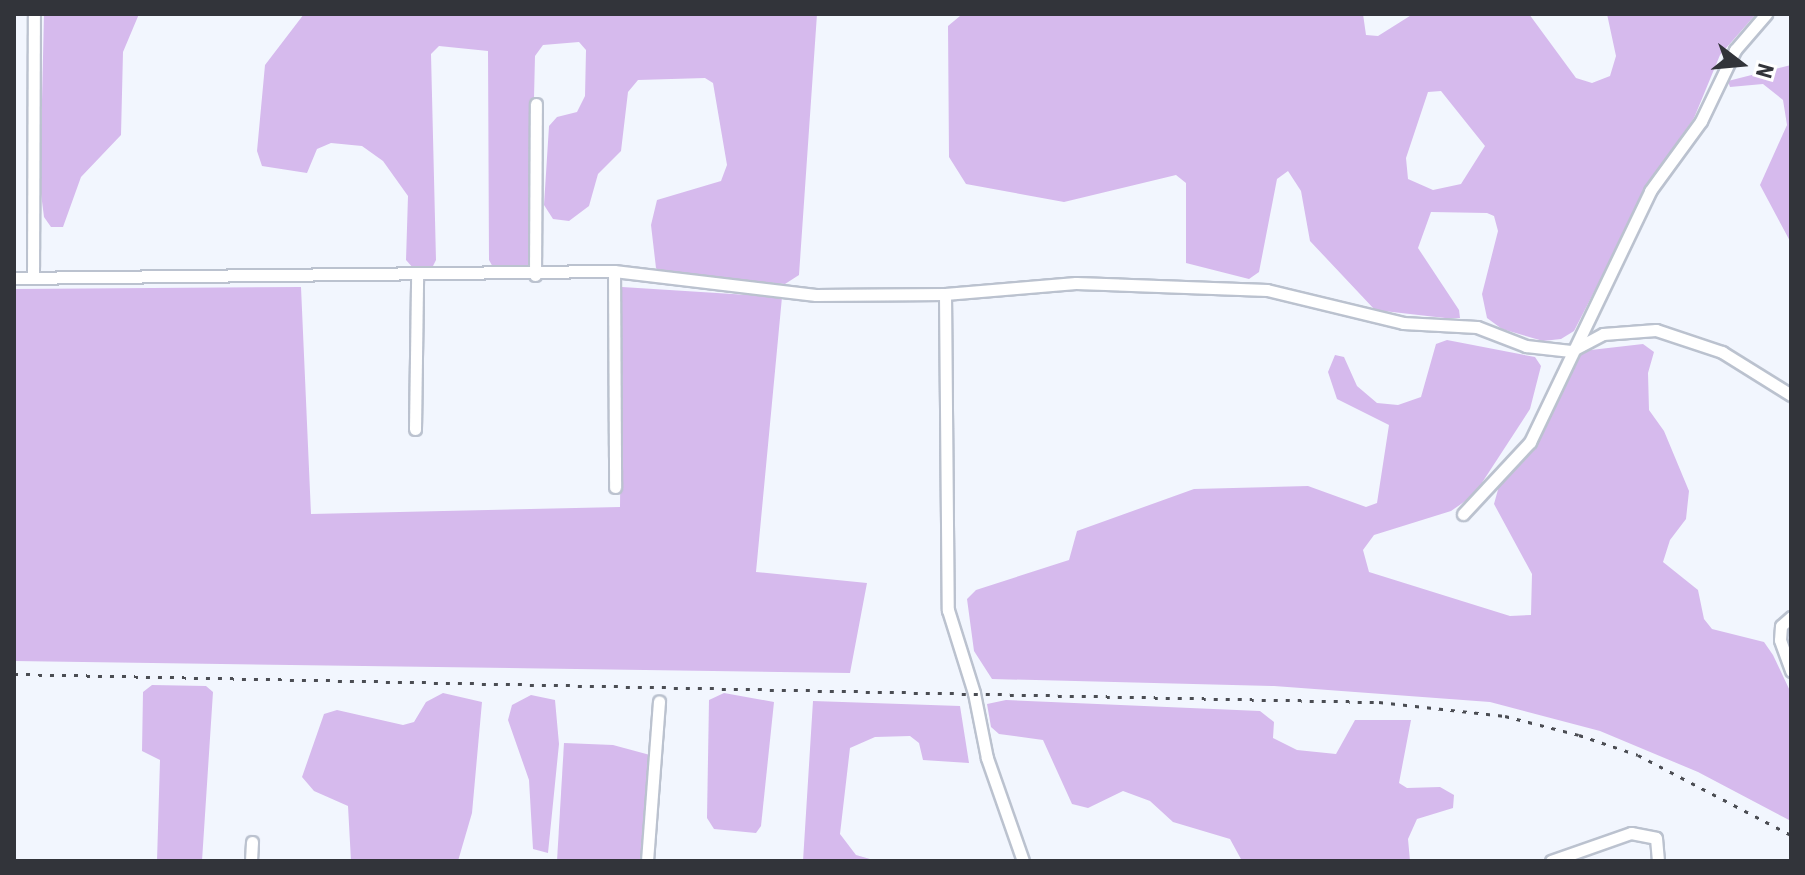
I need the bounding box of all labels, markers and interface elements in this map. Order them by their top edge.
north arrow [1701,24,1781,104]
text: N [1751,61,1778,81]

